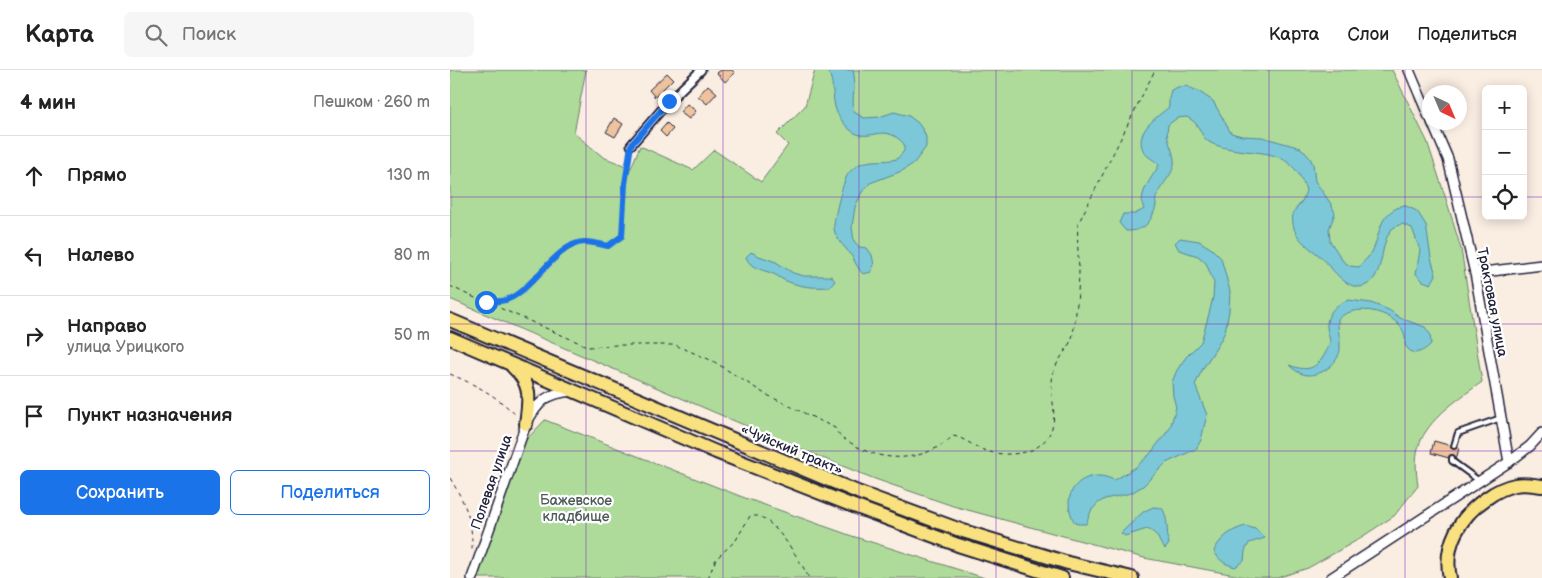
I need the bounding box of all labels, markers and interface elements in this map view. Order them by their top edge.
search box [124,12,474,57]
text: Карта [25,20,94,49]
icon: search [142,21,170,49]
text: Поиск [182,23,236,46]
text: Карта [1269,24,1319,45]
text: Слои [1347,24,1389,45]
text: Поделиться [1417,24,1517,45]
north arrow [1422,85,1467,130]
map controls [1482,85,1527,220]
button: + [1482,85,1527,130]
text: 4 мин [20,90,76,115]
route end [658,90,681,113]
text: Пешком · 260 m [313,93,430,112]
button: − [1482,130,1527,175]
icon: ahead [20,162,48,190]
text: Прямо [67,164,127,187]
text: 130 m [387,166,430,185]
button: locate [1482,175,1527,220]
icon: left [20,242,48,270]
text: Налево [67,244,134,267]
text: 80 m [394,246,430,265]
street label: Трактовая улица [1474,246,1512,359]
route start [475,291,498,314]
text: Направо [67,315,147,338]
icon: right [20,322,48,350]
text: 50 m [394,326,430,345]
text: улица Урицкого [67,338,184,357]
icon: arrive [20,402,48,430]
text: Пункт назначения [67,404,232,427]
street label: «Чуйский тракт» [738,420,846,479]
street label: Полевая улица [467,432,516,532]
button: Сохранить [20,470,220,515]
button: Поделиться [230,470,430,515]
park label: Бажевское кладбище [540,492,612,525]

